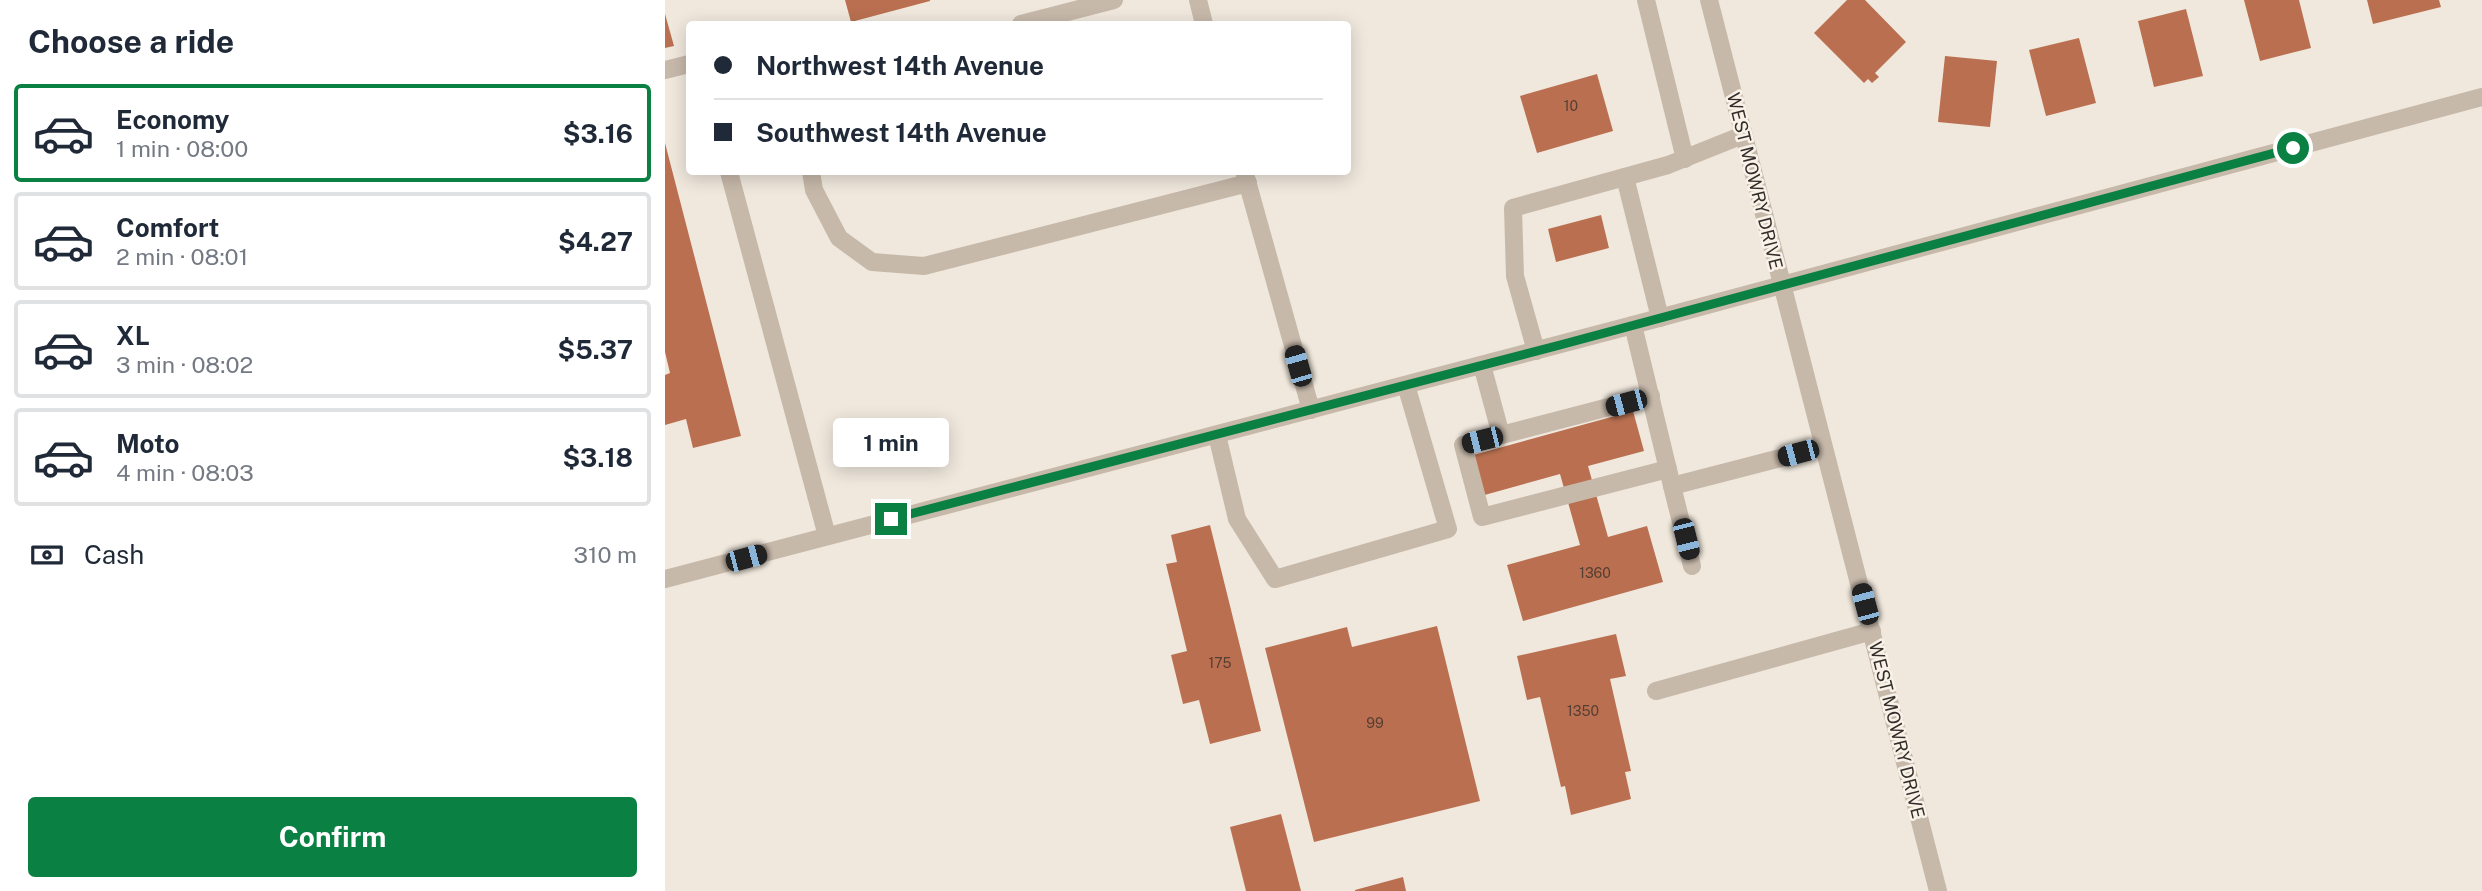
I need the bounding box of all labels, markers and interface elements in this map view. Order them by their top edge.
text: Choose a ride [28,23,234,60]
text: Northwest 14th Avenue [756,50,1044,81]
street label: WEST MOWRY DRIVE [1723,90,1787,272]
house number: 10 [1564,98,1578,114]
icon: car [32,102,95,165]
text: Economy [116,104,229,135]
text: Southwest 14th Avenue [756,117,1047,148]
text: $3.16 [563,118,633,149]
route start [2277,132,2309,164]
text: 1 min · 08:00 [116,135,248,162]
icon: car [32,210,95,273]
text: Comfort [116,212,219,243]
text: $4.27 [558,226,633,257]
text: 2 min · 08:01 [116,243,248,270]
icon: car [32,318,95,381]
text: XL [116,320,150,351]
text: $5.37 [558,334,633,365]
car [1283,343,1314,389]
text: 3 min · 08:02 [116,351,253,378]
car [1603,387,1650,419]
callout: 1 min [833,418,949,466]
car [1460,425,1505,455]
icon: car [32,426,95,489]
text: Moto [116,428,179,459]
text: 1 min [863,429,919,456]
car [1775,437,1822,469]
text: $3.18 [562,442,633,473]
text: 4 min · 08:03 [116,459,254,486]
route end [875,503,907,535]
car [1671,516,1702,562]
icon: cash [28,536,66,574]
text: Cash [84,539,144,570]
text: 310 m [574,541,637,568]
car [723,542,770,574]
house number: 1360 [1579,565,1611,581]
car [1850,581,1881,627]
street label: WEST MOWRY DRIVE [1865,639,1929,821]
house number: 175 [1208,655,1232,671]
house number: 1350 [1567,703,1599,719]
house number: 99 [1366,715,1384,731]
button: Confirm [28,797,637,877]

